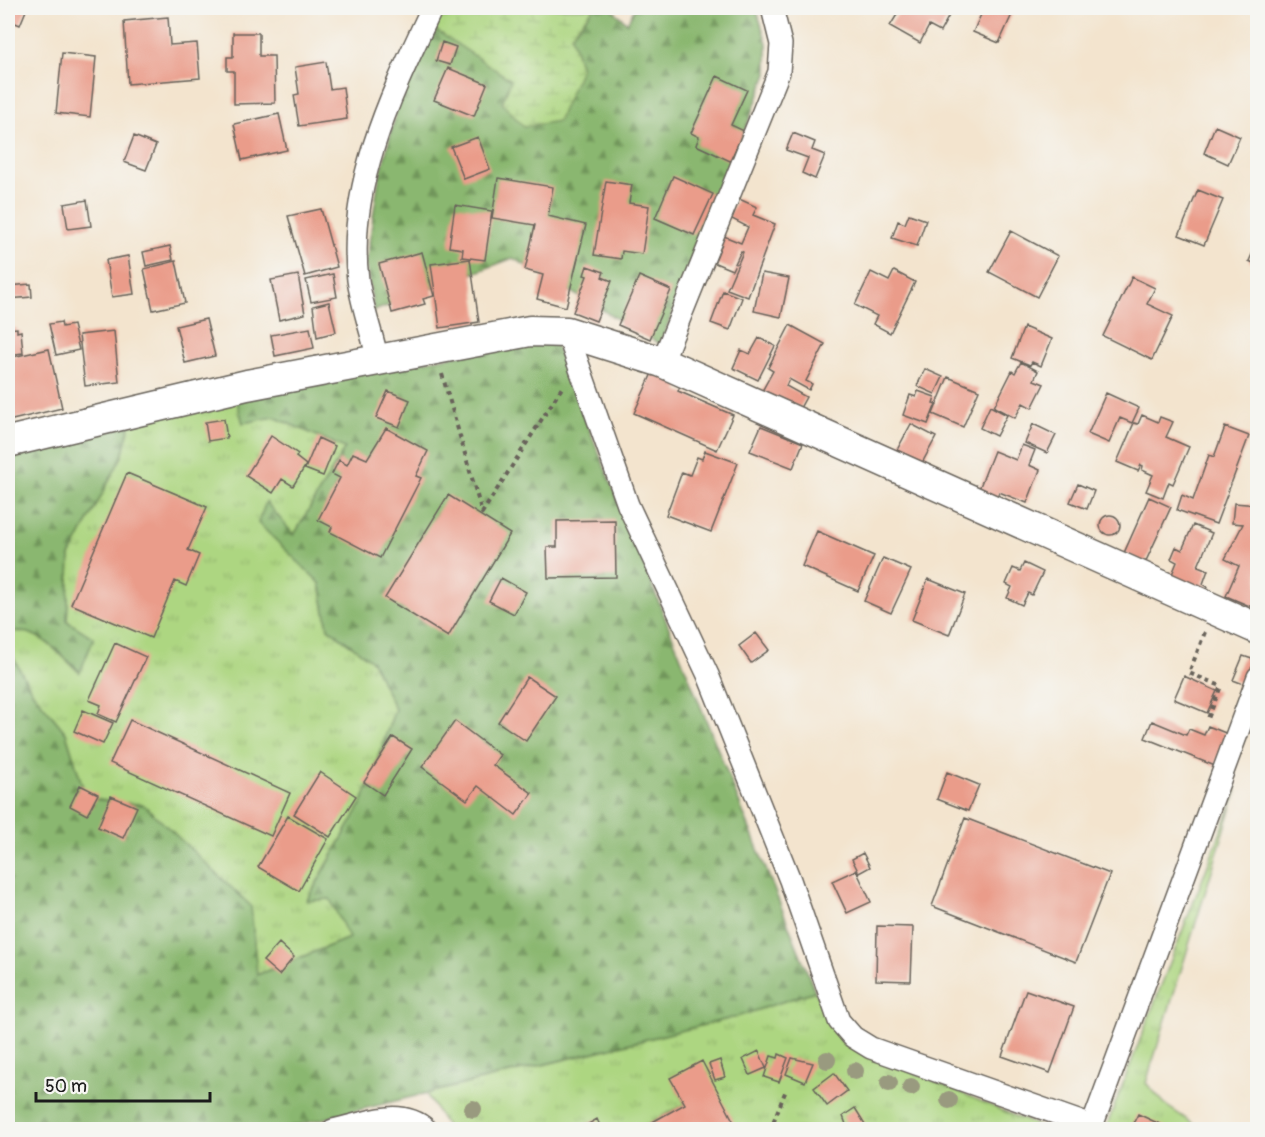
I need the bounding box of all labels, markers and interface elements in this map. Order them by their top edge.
scale bar [36,1065,210,1103]
text: 50 m [45,1075,87,1098]

